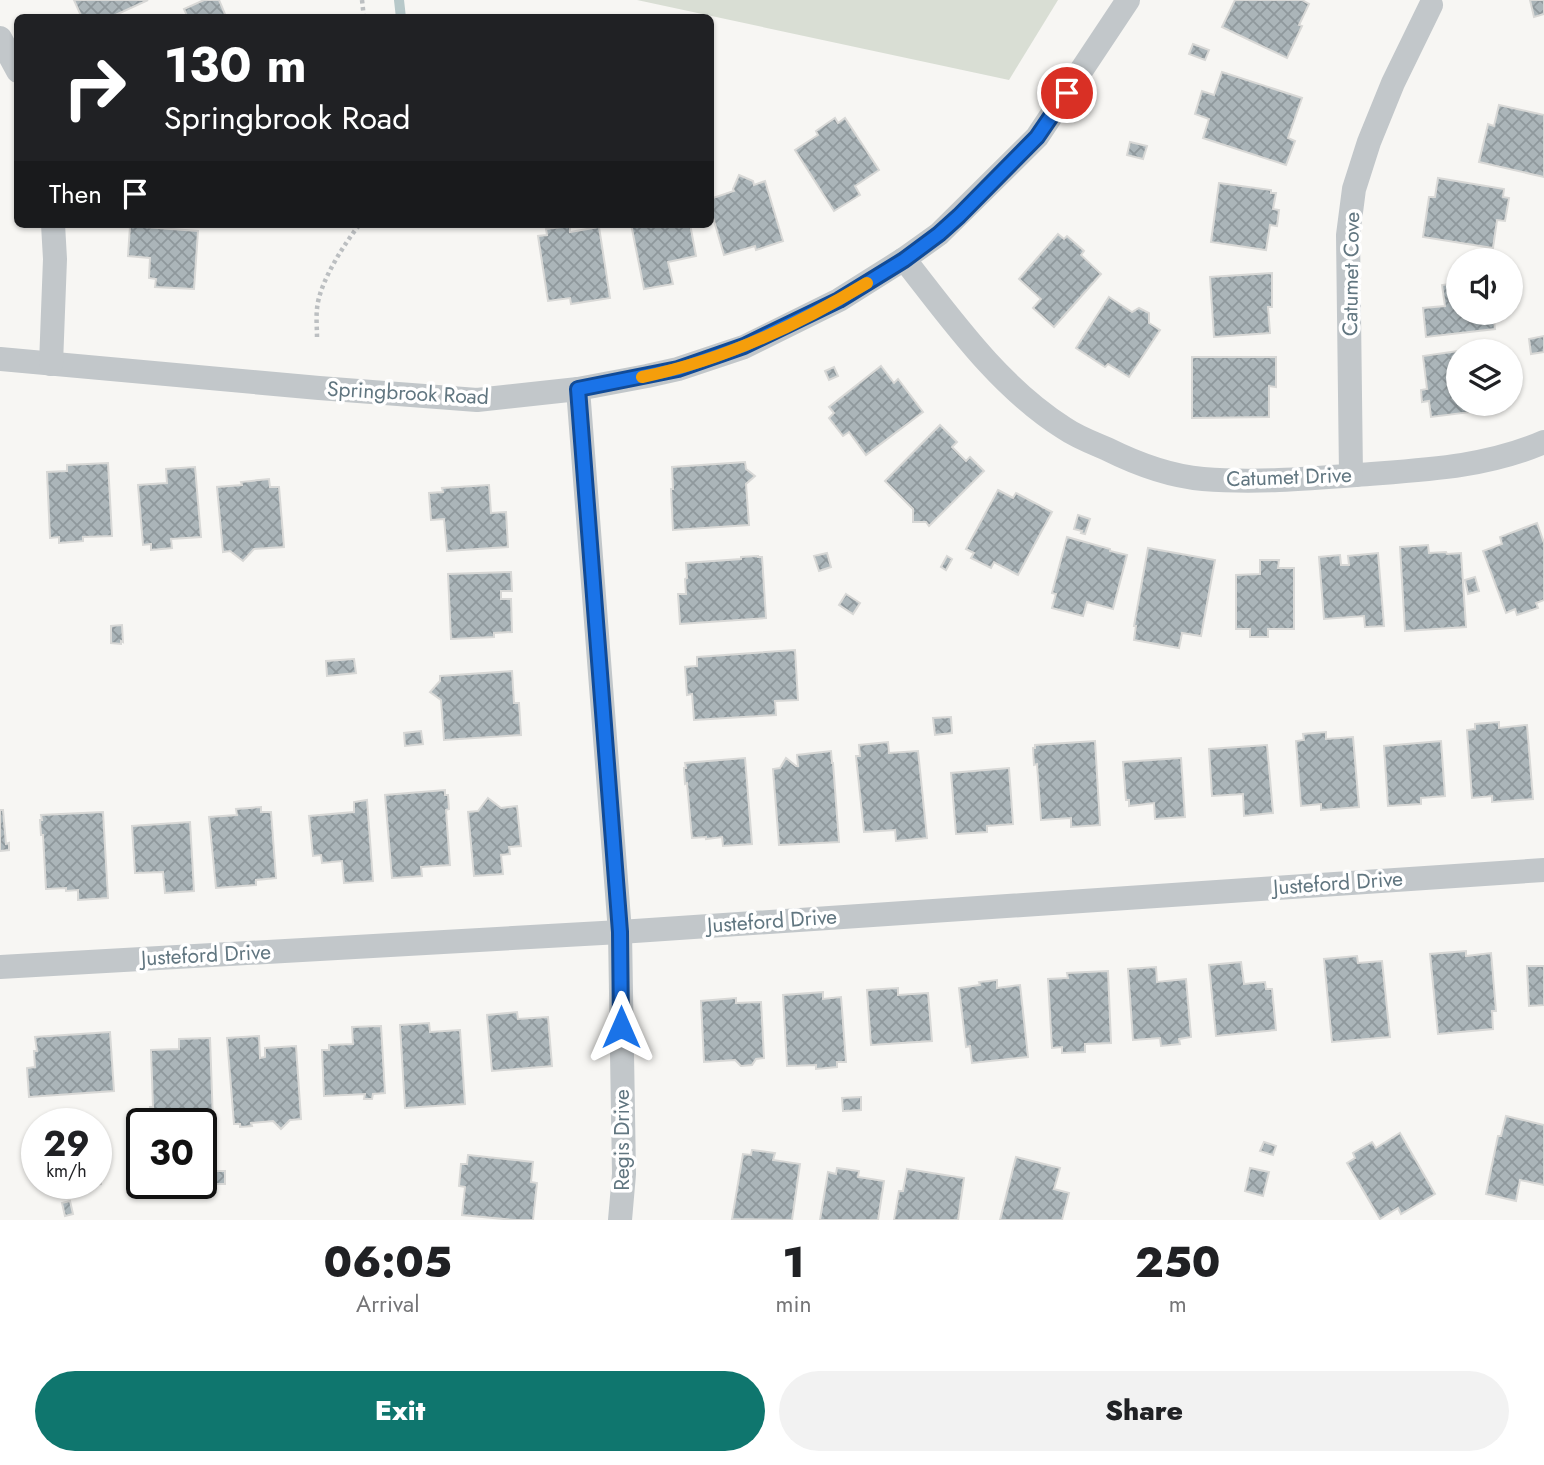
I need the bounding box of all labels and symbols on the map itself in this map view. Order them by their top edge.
pin [1037,63,1097,123]
street label: Catumet Cove [1335,211,1367,336]
street label: Springbrook Road [326,374,490,412]
street label: Catumet Drive [1226,460,1353,494]
street label: Justeford Drive [1269,863,1404,903]
street label: Justeford Drive [703,901,838,941]
street label: Justeford Drive [137,937,272,974]
position arrow [584,990,658,1064]
street label: Regis Drive [607,1089,637,1191]
speed limit sign: 30 [126,1108,217,1199]

